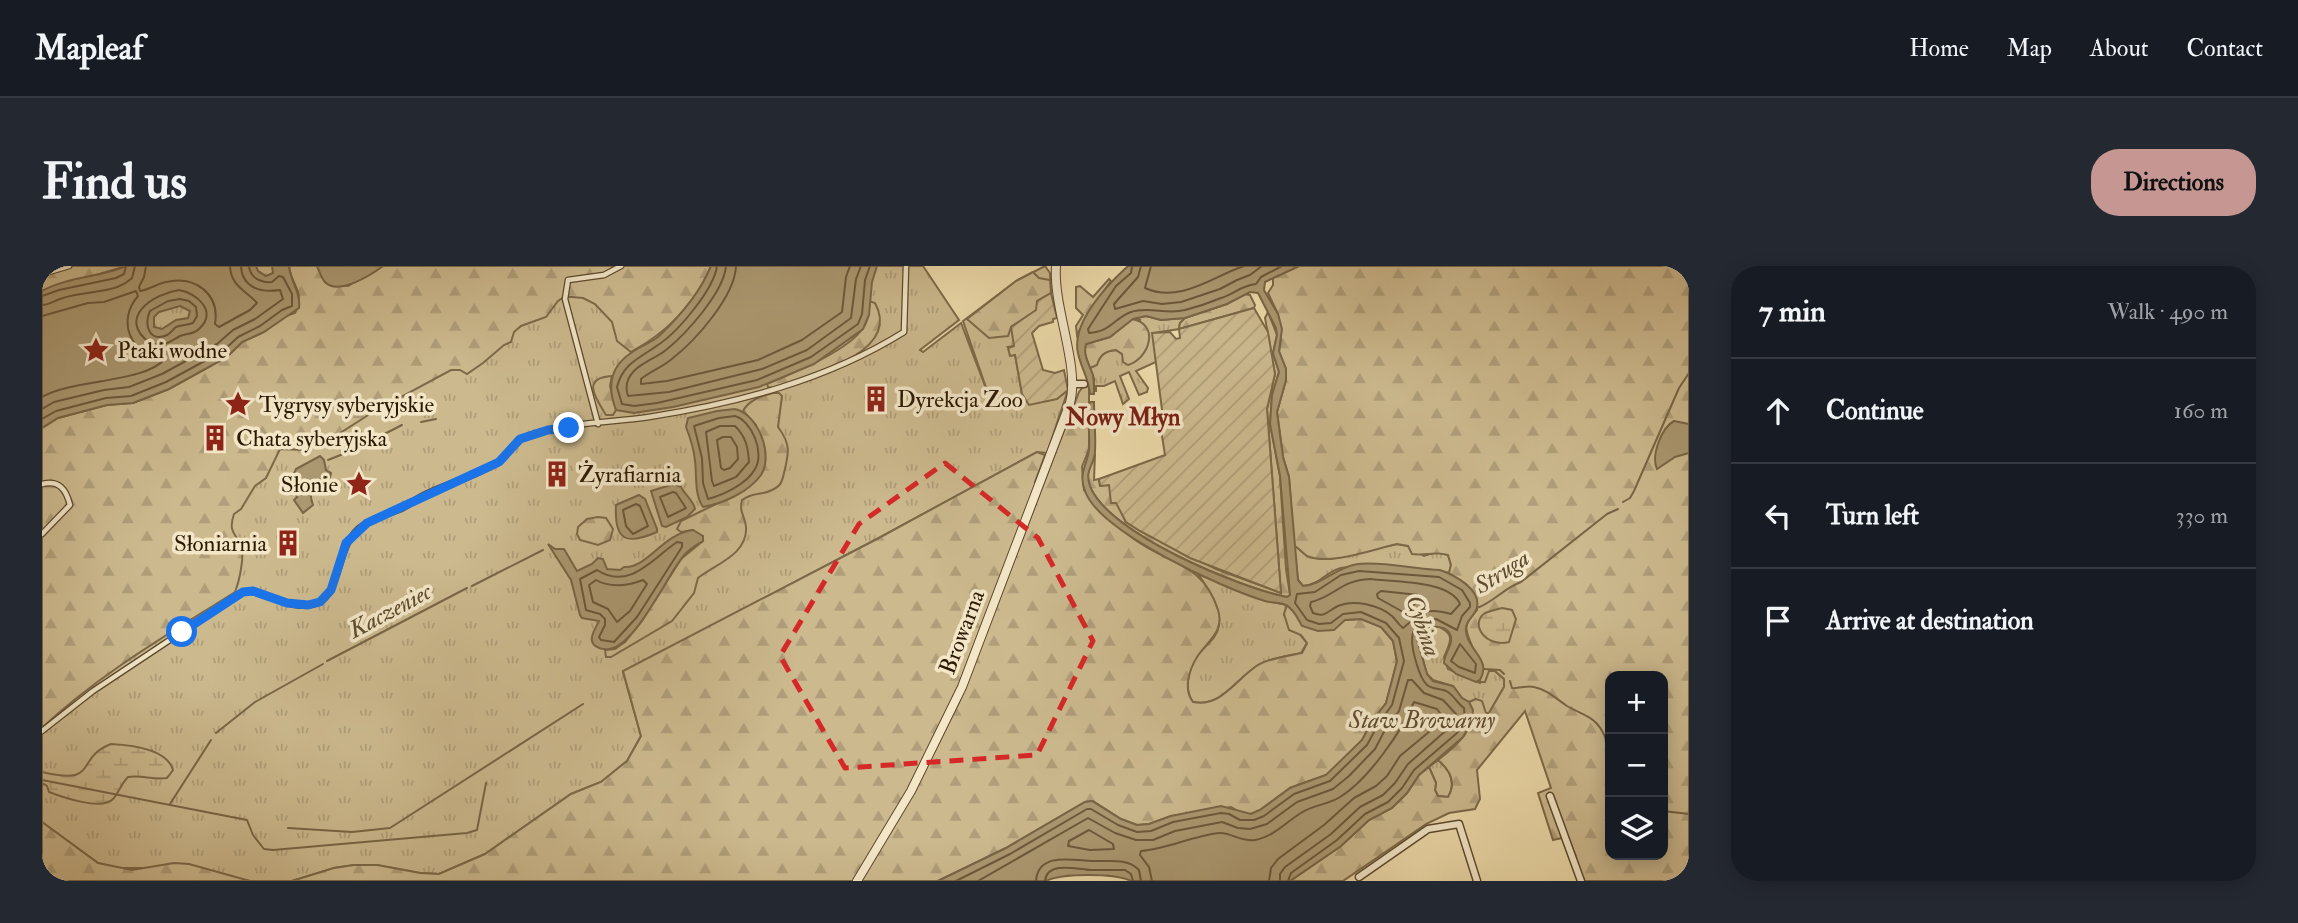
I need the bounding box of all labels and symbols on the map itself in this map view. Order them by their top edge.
place icon: Ptaki wodne [81,335,111,365]
place label: Ptaki wodne [117,336,227,365]
building icon: Dyrekcja Zoo [861,384,891,414]
place label: Dyrekcja Zoo [897,385,1023,414]
place icon: Tygrysy syberyjskie [223,389,253,419]
place label: Tygrysy syberyjskie [259,390,434,419]
district label: Nowy Młyn [1065,402,1181,433]
route end [553,412,584,443]
building icon: Chata syberyjska [200,423,230,453]
place label: Chata syberyjska [236,424,388,453]
building icon: Żyrafiarnia [542,459,572,489]
place label: Żyrafiarnia [578,460,682,489]
place icon: Słonie [344,469,374,499]
place label: Słonie [281,470,338,499]
building icon: Słoniarnia [273,528,303,558]
place label: Słoniarnia [174,529,268,558]
water label: Struga [1468,543,1536,602]
water label: Kaczeniec [342,576,437,646]
street label: Browarna [933,585,991,678]
water label: Cybina [1398,591,1448,661]
route start [166,616,197,647]
water label: Staw Browarny [1348,705,1496,736]

